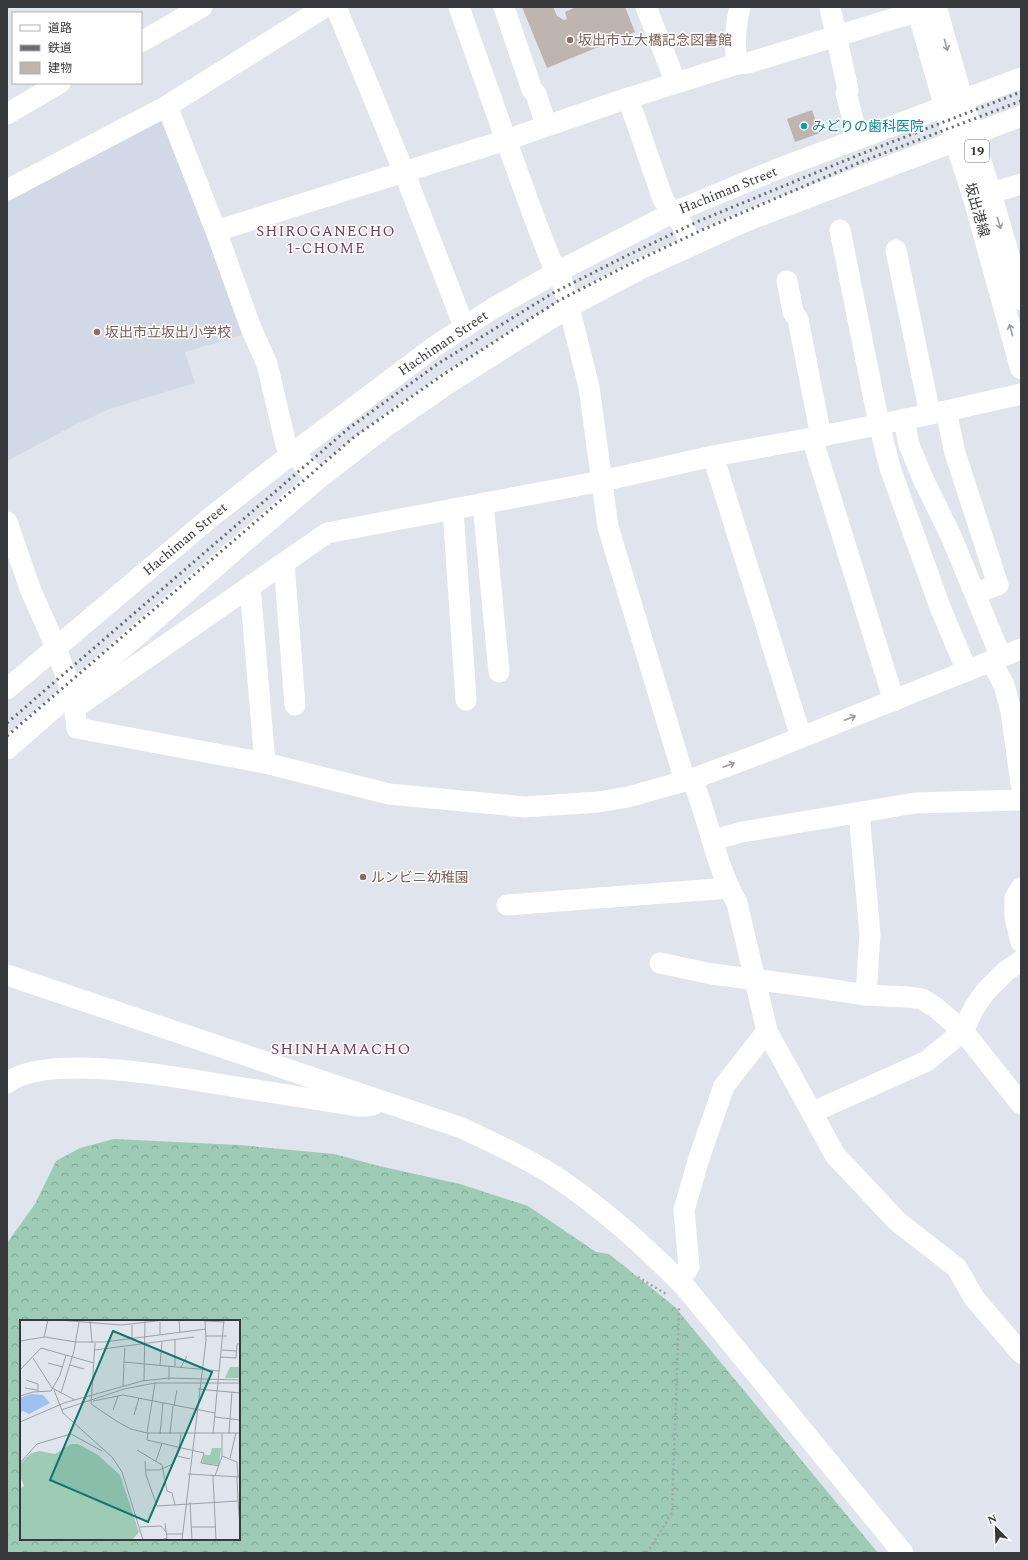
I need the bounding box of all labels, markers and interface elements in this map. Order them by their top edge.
legend [12,12,142,84]
text: 道路 [48,19,72,38]
place label: 坂出市立大橋記念図書館 [578,30,732,51]
marker: 坂出市立大橋記念図書館 [565,35,575,45]
one-way arrow [943,38,950,51]
text: 鉄道 [48,39,72,58]
text: 建物 [48,59,72,78]
place label: みどりの歯科医院 [812,116,924,137]
marker: みどりの歯科医院 [799,121,809,131]
road number: 19 [965,140,989,162]
street label: Hachiman Street [676,161,780,219]
street label: 坂出港線 [959,180,995,240]
one-way arrow [996,216,1003,229]
district label: SHIROGANECHO 1-CHOME [256,220,396,260]
street label: Hachiman Street [394,305,492,381]
place label: 坂出市立坂出小学校 [105,322,231,343]
one-way arrow [1007,324,1014,337]
marker: 坂出市立坂出小学校 [92,327,102,337]
street label: Hachiman Street [138,497,232,581]
one-way arrow [843,714,855,721]
one-way arrow [722,761,734,769]
place label: ルンビニ幼稚園 [371,867,469,888]
marker: ルンビニ幼稚園 [358,872,368,882]
district label: SHINHAMACHO [271,1037,411,1061]
inset map [20,1320,240,1540]
north arrow [976,1508,1016,1548]
text: N [985,1510,1000,1529]

